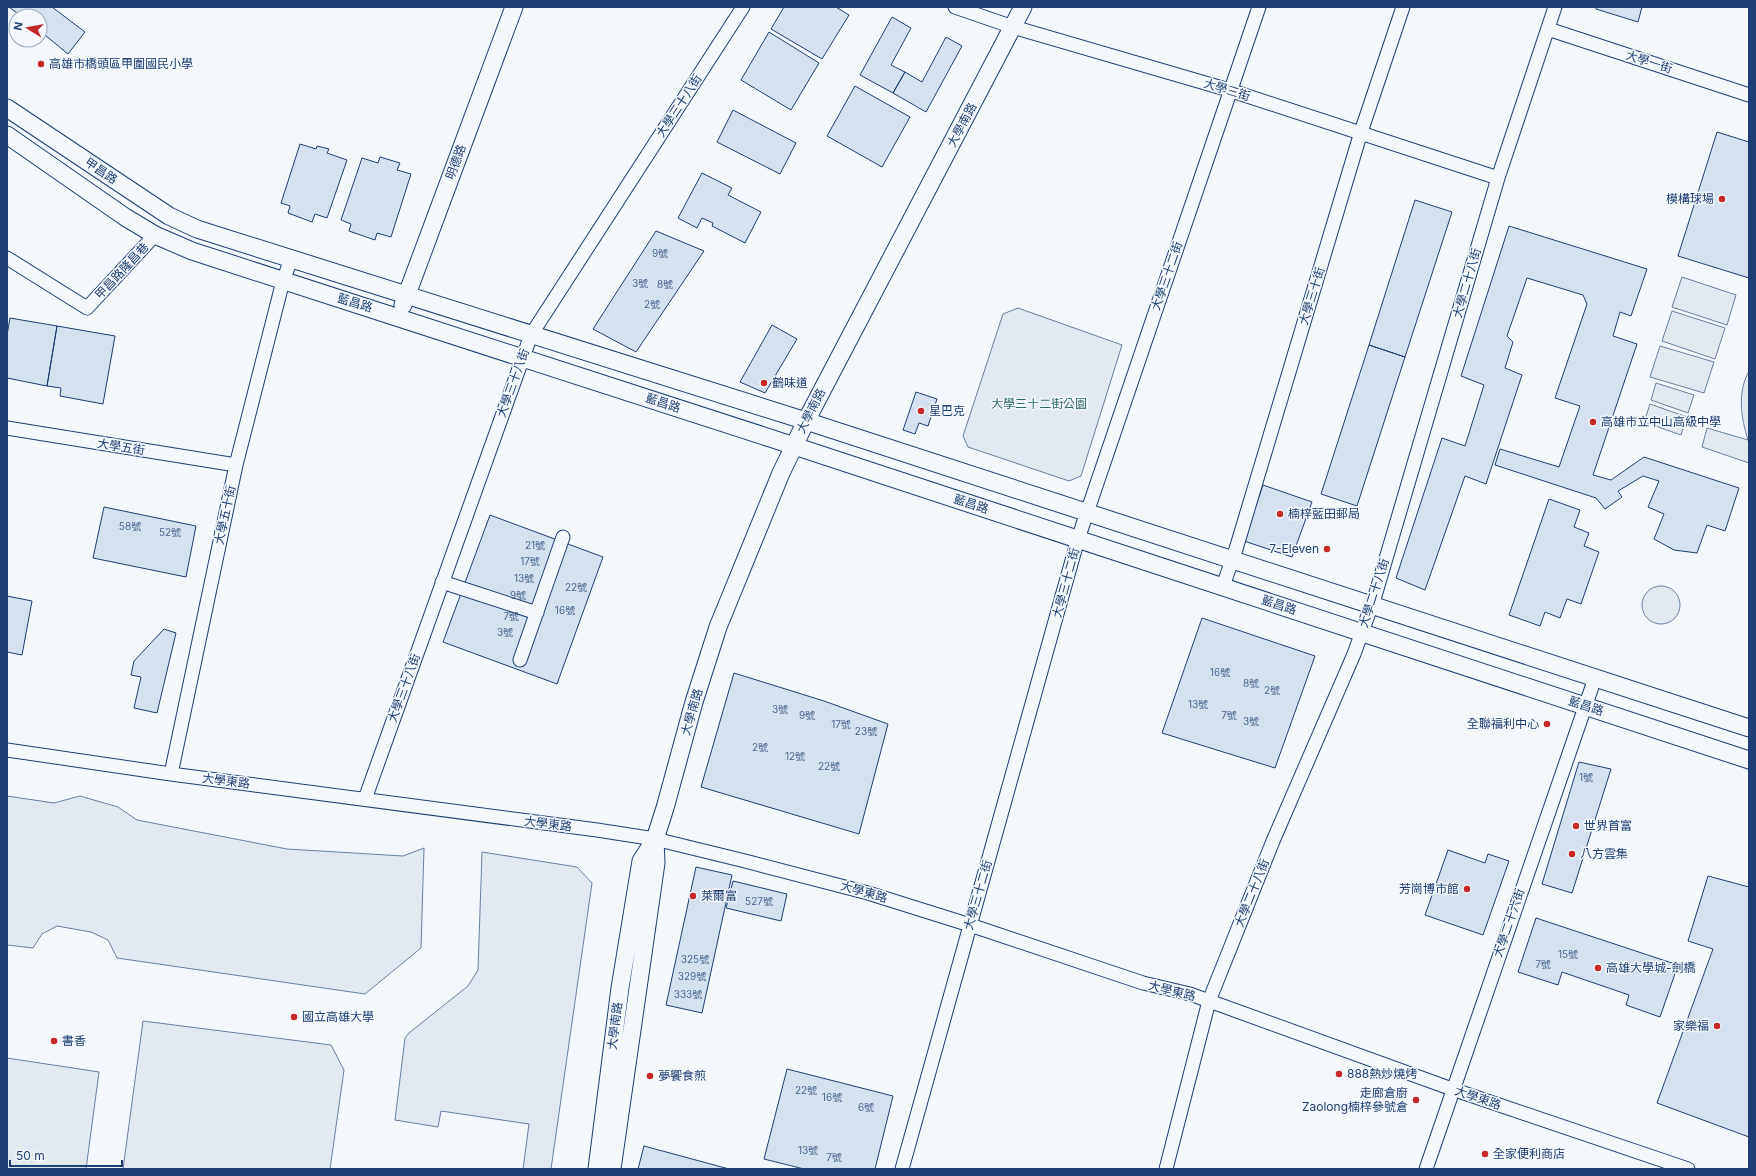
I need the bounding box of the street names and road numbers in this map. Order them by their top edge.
street label: 大學一街 [1624,47,1674,76]
street label: 大學三十八街 [653,71,704,140]
street label: 大學三街 [1202,75,1252,104]
street label: 大學南路 [944,100,979,149]
street label: 明德路 [442,142,469,181]
street label: 甲昌路 [82,154,120,187]
street label: 甲昌路隆昌巷 [92,239,152,302]
street label: 大學三十二街 [1148,239,1185,312]
street label: 大學二十八街 [1449,246,1484,320]
street label: 大學三十街 [1296,265,1327,327]
street label: 藍昌路 [336,290,375,315]
street label: 大學三十八街 [493,346,532,419]
street label: 大學南路 [793,386,828,436]
street label: 藍昌路 [644,390,683,415]
street label: 大學五街 [96,435,146,458]
street label: 大學五十街 [211,484,238,546]
street label: 藍昌路 [952,491,991,516]
street label: 大學三十二街 [1049,546,1082,620]
street label: 大學二十八街 [1355,556,1392,629]
street label: 藍昌路 [1260,592,1299,617]
street label: 大學三十八街 [384,651,423,724]
street label: 大學南路 [678,687,705,737]
street label: 藍昌路 [1567,693,1606,718]
street label: 大學東路 [201,770,251,791]
street label: 大學東路 [523,813,573,834]
street label: 大學二十八街 [1231,857,1272,929]
street label: 大學三十二街 [960,858,995,932]
street label: 大學東路 [839,878,889,905]
street label: 大學二十六街 [1490,886,1527,959]
street label: 大學東路 [1147,977,1197,1004]
street label: 大學南路 [604,1001,625,1051]
street label: 大學東路 [1453,1083,1503,1112]

